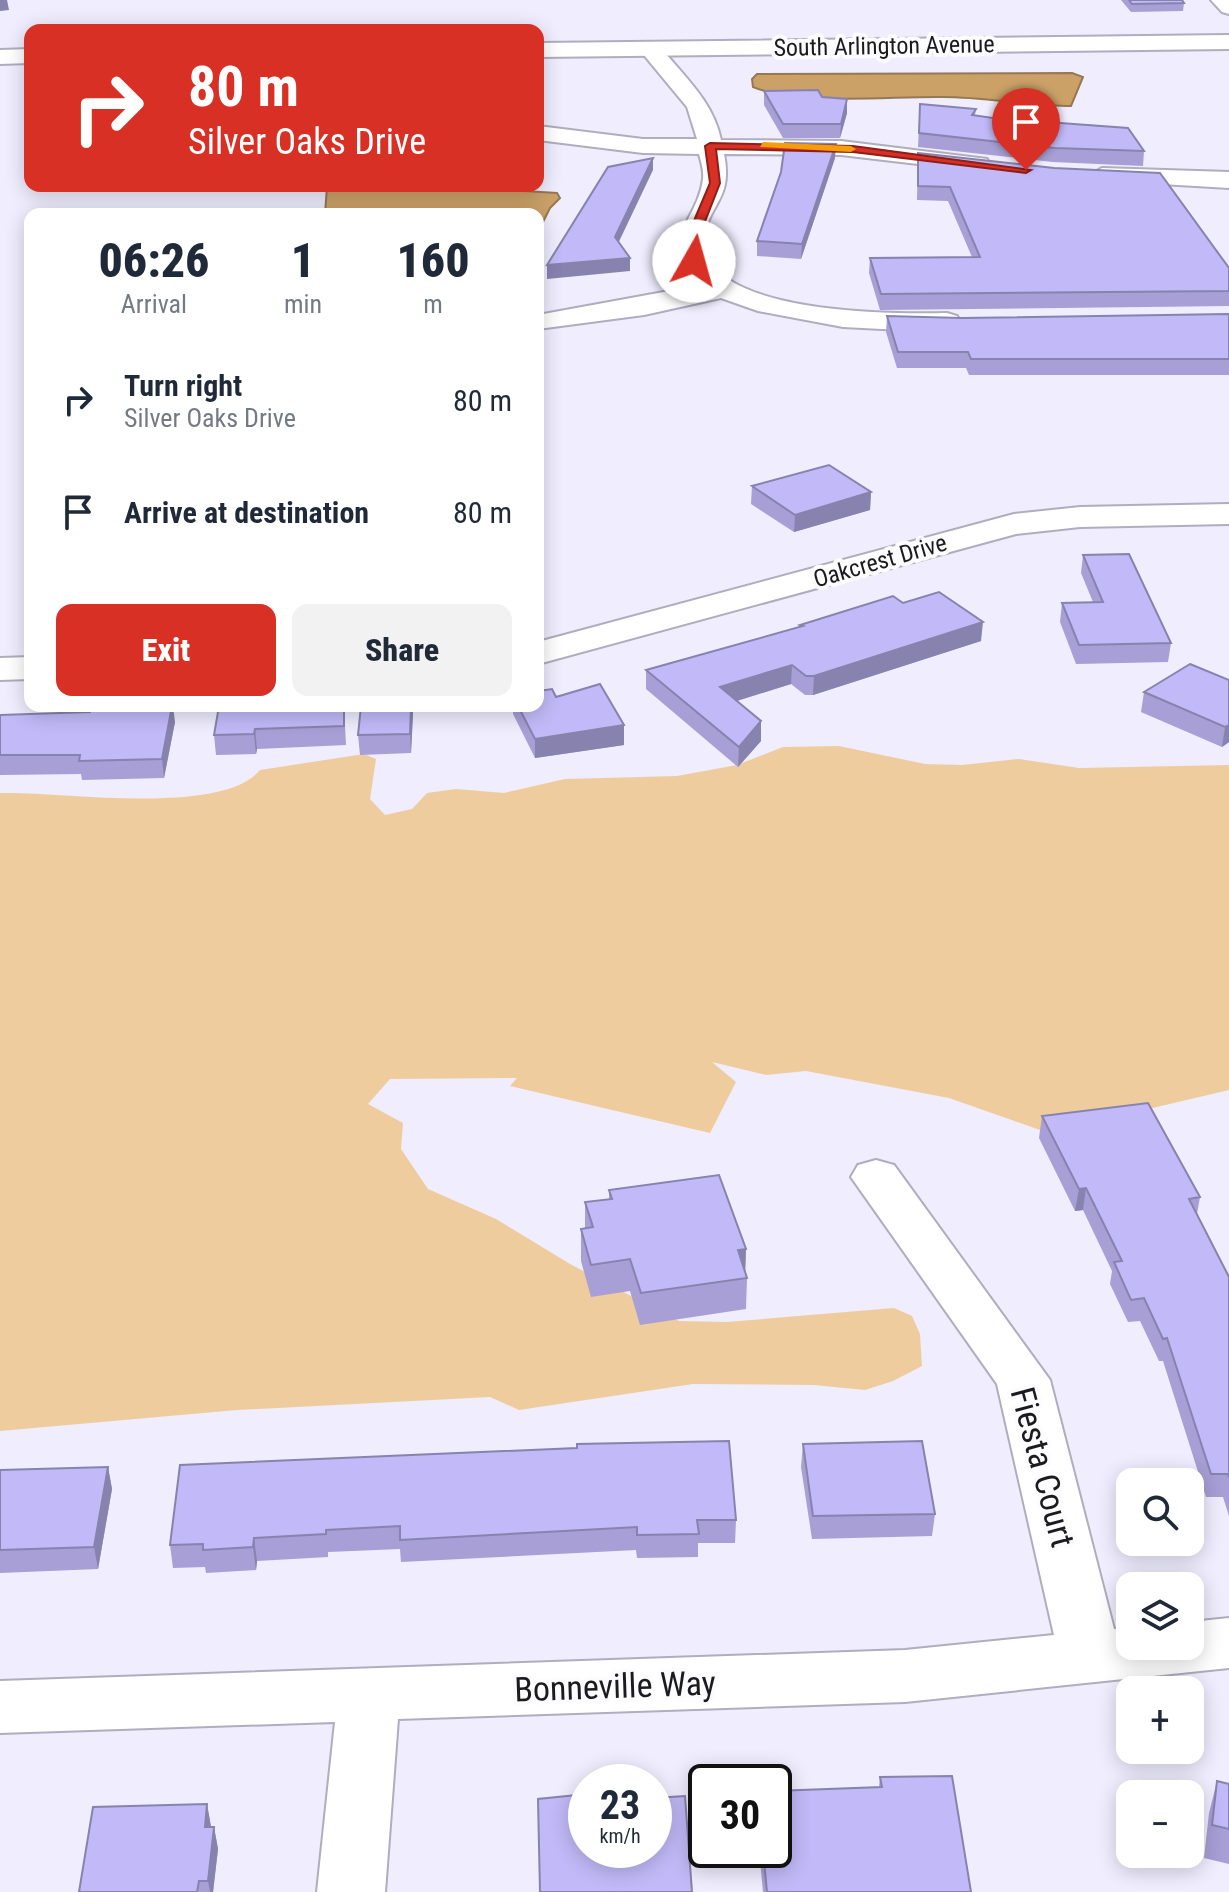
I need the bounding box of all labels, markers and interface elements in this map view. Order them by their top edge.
street label: South Arlington Avenue [773,30,995,62]
text: 80 m [188,54,299,120]
icon: right [56,56,160,160]
pin [992,88,1060,170]
icon: arrive [1004,100,1048,144]
text: Silver Oaks Drive [188,121,426,163]
position arrow [652,219,736,303]
text: 06:26 [98,232,210,289]
text: 1 [291,232,315,289]
text: 160 [396,232,470,289]
text: Arrival [121,289,187,319]
text: min [284,289,322,319]
text: m [423,289,443,319]
text: Turn right [124,368,242,403]
icon: right [56,378,100,422]
text: 80 m [453,383,512,418]
text: Silver Oaks Drive [124,403,296,433]
icon: arrive [56,490,100,534]
text: Arrive at destination [124,495,369,530]
text: 80 m [453,495,512,530]
street label: Oakcrest Drive [810,529,950,593]
button: Exit [56,604,276,696]
button: Share [292,604,512,696]
street label: Fiesta Court [1002,1383,1084,1551]
map controls [1116,1468,1204,1868]
button: search [1116,1468,1204,1556]
button: layers [1116,1572,1204,1660]
street label: Bonneville Way [514,1662,716,1710]
button: + [1116,1676,1204,1764]
speed limit sign: 30 [688,1764,792,1868]
button: − [1116,1780,1204,1868]
text: 23 [600,1782,640,1829]
text: km/h [599,1824,641,1848]

